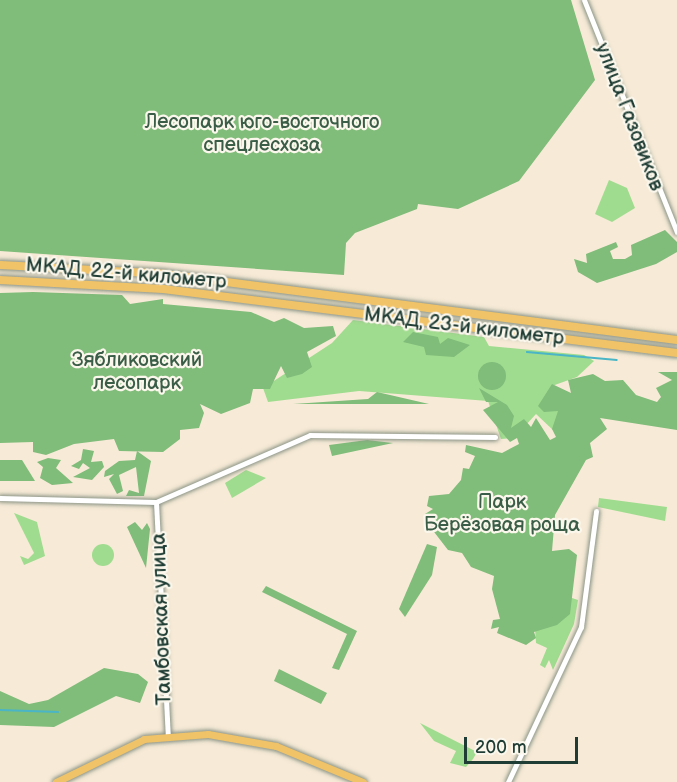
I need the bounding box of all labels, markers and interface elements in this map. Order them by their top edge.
street label: улица Газовиков [590,40,668,194]
park label: Лесопарк юго-восточного спецлесхоза [145,111,379,158]
street label: МКАД, 22-й километр [25,253,227,295]
street label: МКАД, 23-й километр [363,303,565,351]
park label: Зябликовский лесопарк [72,349,202,396]
park label: Парк Берёзовая роща [424,491,580,538]
street label: Тамбовская улица [147,533,177,705]
scale bar [467,725,581,763]
text: 200 m [475,737,527,758]

